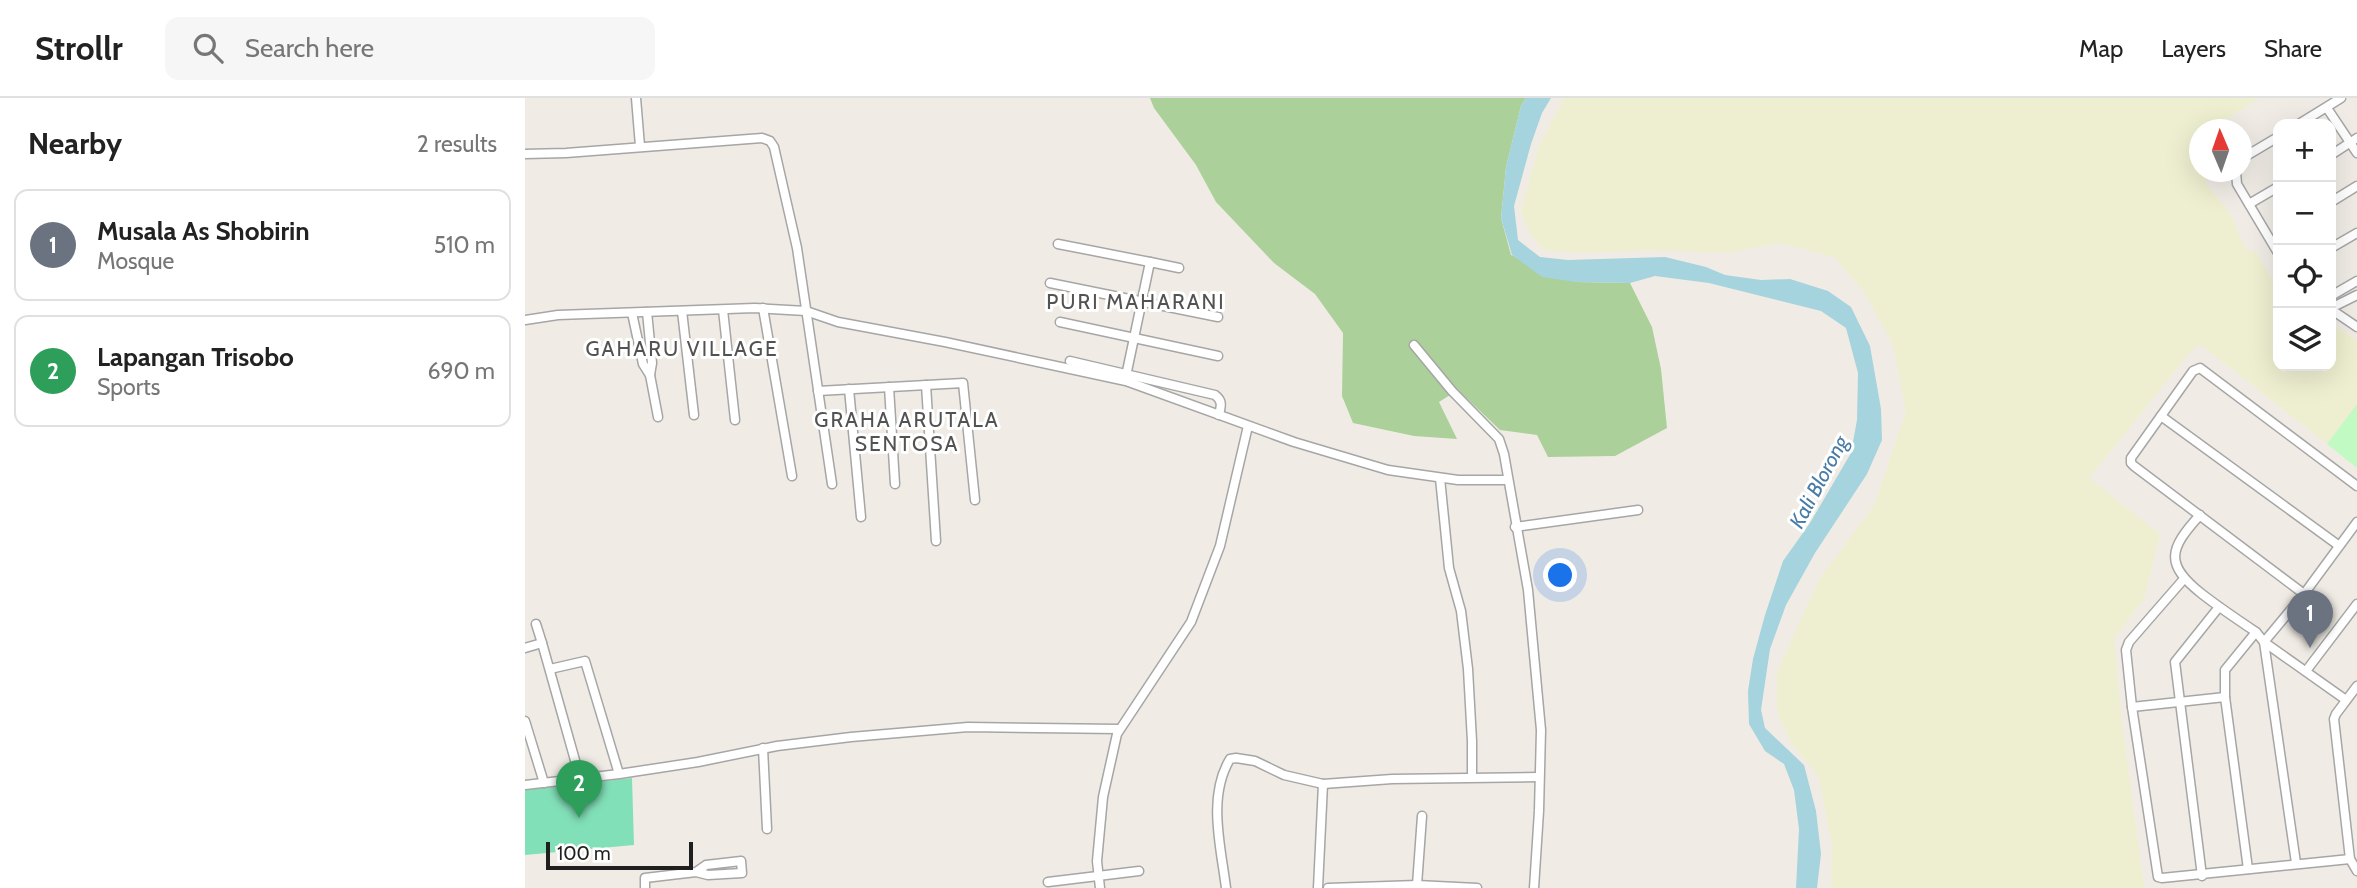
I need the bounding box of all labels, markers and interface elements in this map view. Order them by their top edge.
search box [165,17,655,80]
text: Strollr [35,28,123,68]
icon: search [189,29,227,67]
text: Search here [245,32,374,64]
text: Map [2079,34,2123,63]
text: Layers [2161,34,2226,63]
text: Share [2264,34,2322,63]
north arrow [2189,119,2252,182]
map controls [2273,119,2336,371]
button: + [2273,119,2336,182]
text: Nearby [28,125,122,162]
text: 2 results [417,130,497,158]
button: − [2273,182,2336,245]
text: Musala As Shobirin [97,215,310,247]
text: 1 [49,231,57,259]
text: 510 m [434,231,495,259]
button: locate [2273,245,2336,308]
text: Mosque [97,247,174,275]
district label: PURI MAHARANI [1046,289,1226,314]
button: layers [2273,308,2336,371]
district label: GAHARU VILLAGE [585,336,779,361]
text: Lapangan Trisobo [97,341,294,373]
text: 2 [47,357,59,385]
text: 690 m [427,357,495,385]
text: Sports [97,373,160,401]
district label: GRAHA ARUTALA SENTOSA [814,407,1000,456]
water label: Kali Blorong [1784,430,1854,532]
your location [1543,558,1577,592]
pin: 1 [2287,590,2333,648]
pin: 2 [556,760,602,818]
scale bar [546,839,693,871]
text: 100 m [557,842,611,865]

